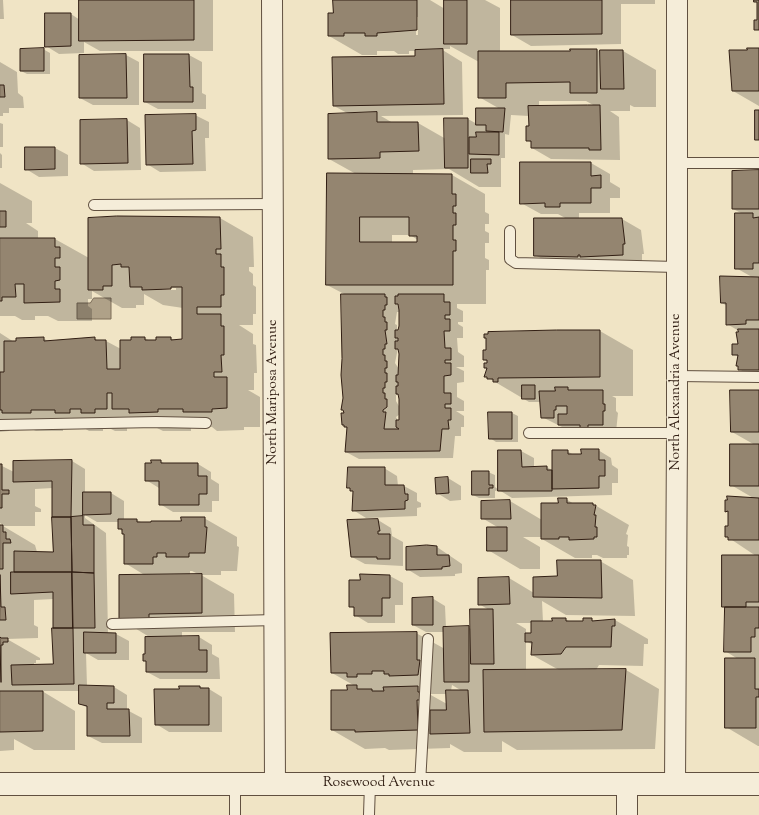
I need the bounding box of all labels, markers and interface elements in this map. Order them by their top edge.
street label: North Alexandria Avenue [669,314,685,470]
street label: North Mariposa Avenue [266,319,282,465]
street label: Rosewood Avenue [323,776,435,792]

